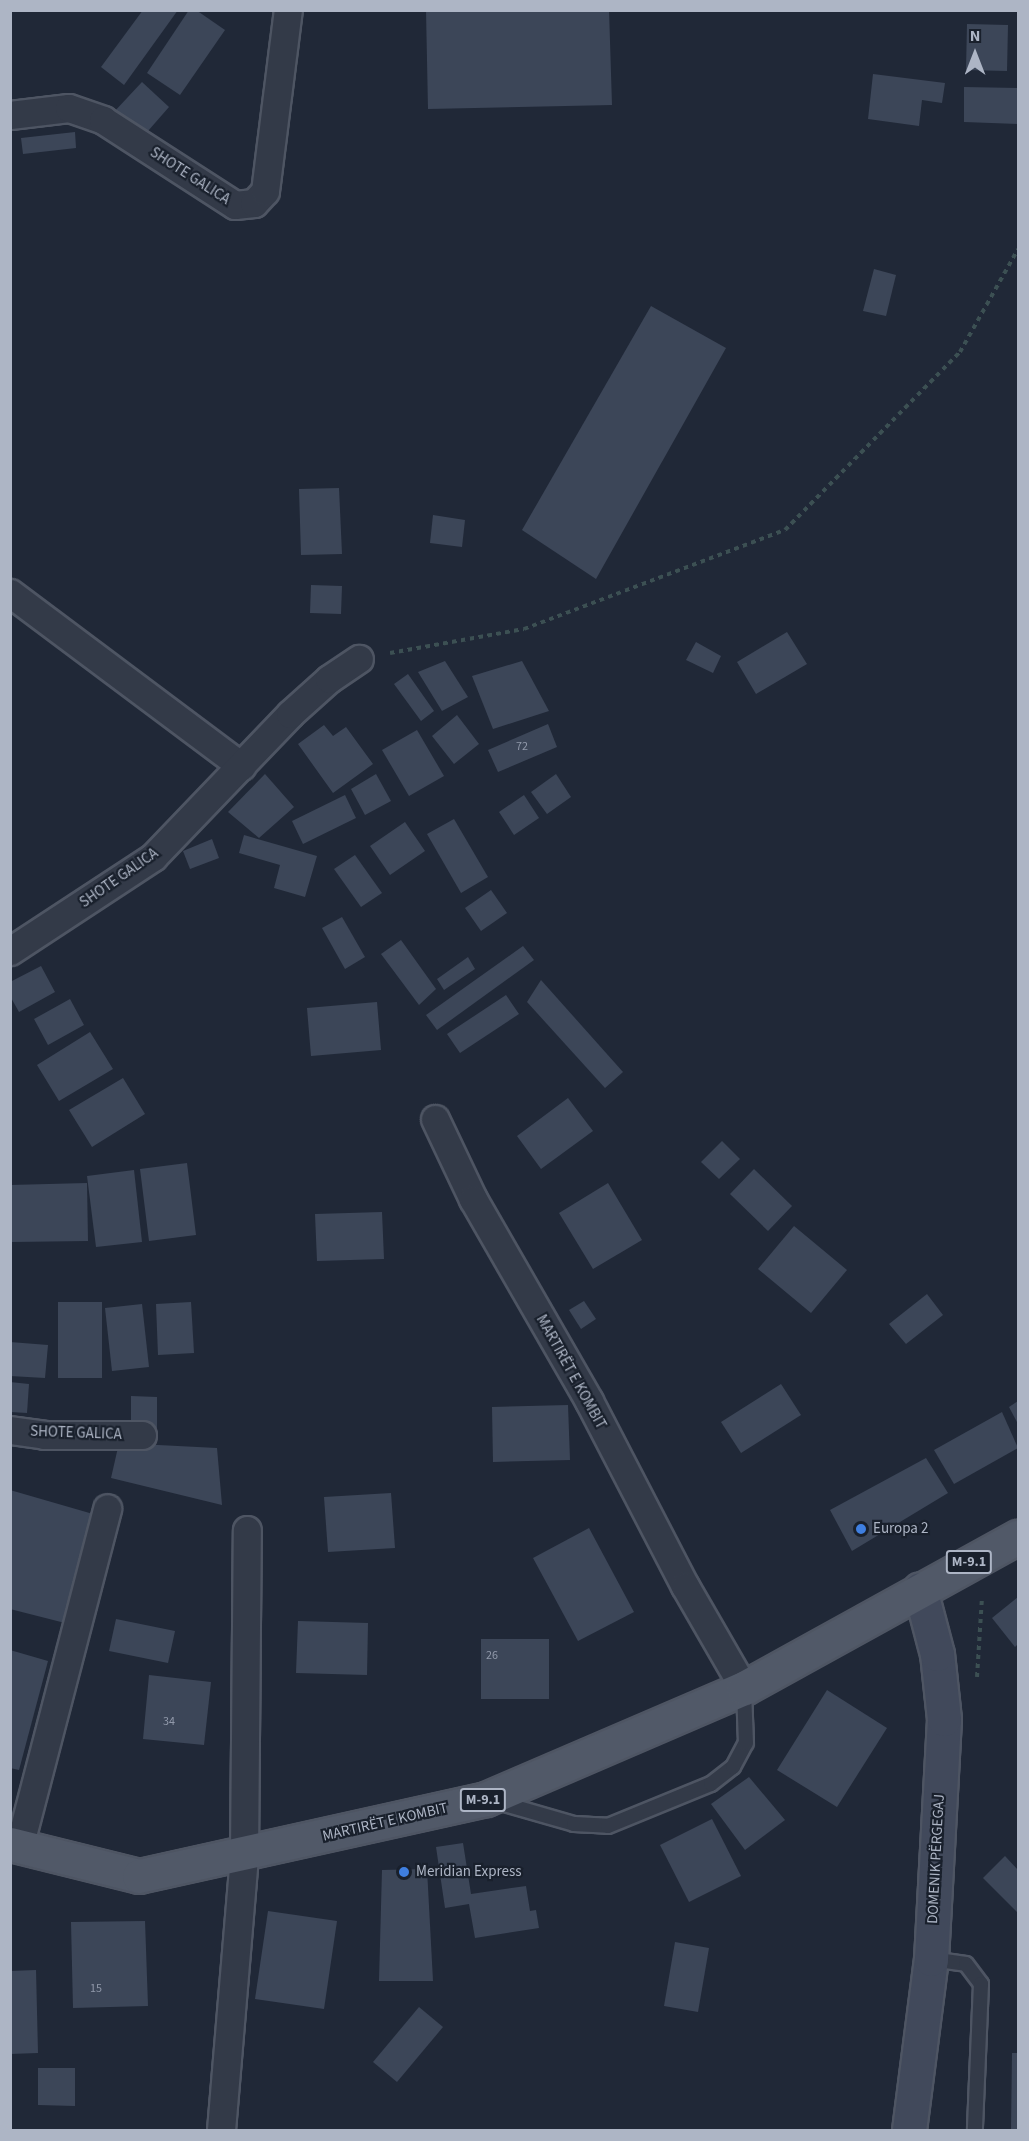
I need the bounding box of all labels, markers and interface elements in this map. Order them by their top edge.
north arrow [945,24,1005,84]
text: N [970,25,980,47]
street label: SHOTE GALICA [147,143,233,209]
house number: 72 [516,740,528,754]
street label: SHOTE GALICA [76,844,162,912]
street label: MARTIRËT E KOMBIT [532,1312,610,1432]
street label: SHOTE GALICA [30,1422,122,1444]
place label: Europa 2 [873,1520,928,1538]
marker: Europa 2 [854,1522,868,1536]
road number: M-9.1 [945,1551,993,1573]
house number: 26 [486,1649,498,1663]
house number: 34 [163,1715,175,1729]
road number: M-9.1 [459,1789,507,1811]
street label: DOMENIK PËRGEGAJ [924,1794,948,1924]
street label: MARTIRËT E KOMBIT [321,1799,449,1845]
place label: Meridian Express [416,1863,522,1881]
marker: Meridian Express [397,1865,411,1879]
house number: 15 [90,1982,102,1996]

